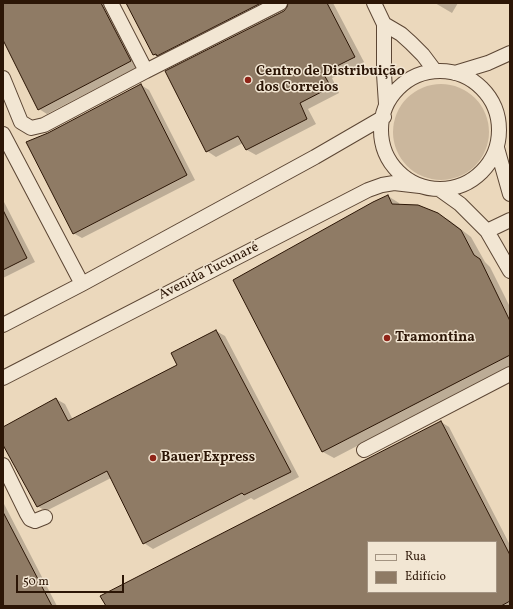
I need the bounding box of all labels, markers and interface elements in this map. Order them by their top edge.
place label: Centro de Distribuição dos Correios [256,64,405,96]
marker: Centro de Distribuição dos Correios [243,75,253,85]
street label: Avenida Tucunaré [156,239,262,305]
place label: Tramontina [395,330,475,346]
marker: Tramontina [382,333,392,343]
place label: Bauer Express [161,450,255,466]
marker: Bauer Express [148,453,158,463]
legend [367,541,497,593]
text: Rua [405,549,426,565]
scale bar [18,567,126,593]
text: Edifício [405,569,446,585]
text: 50 m [23,574,49,590]

